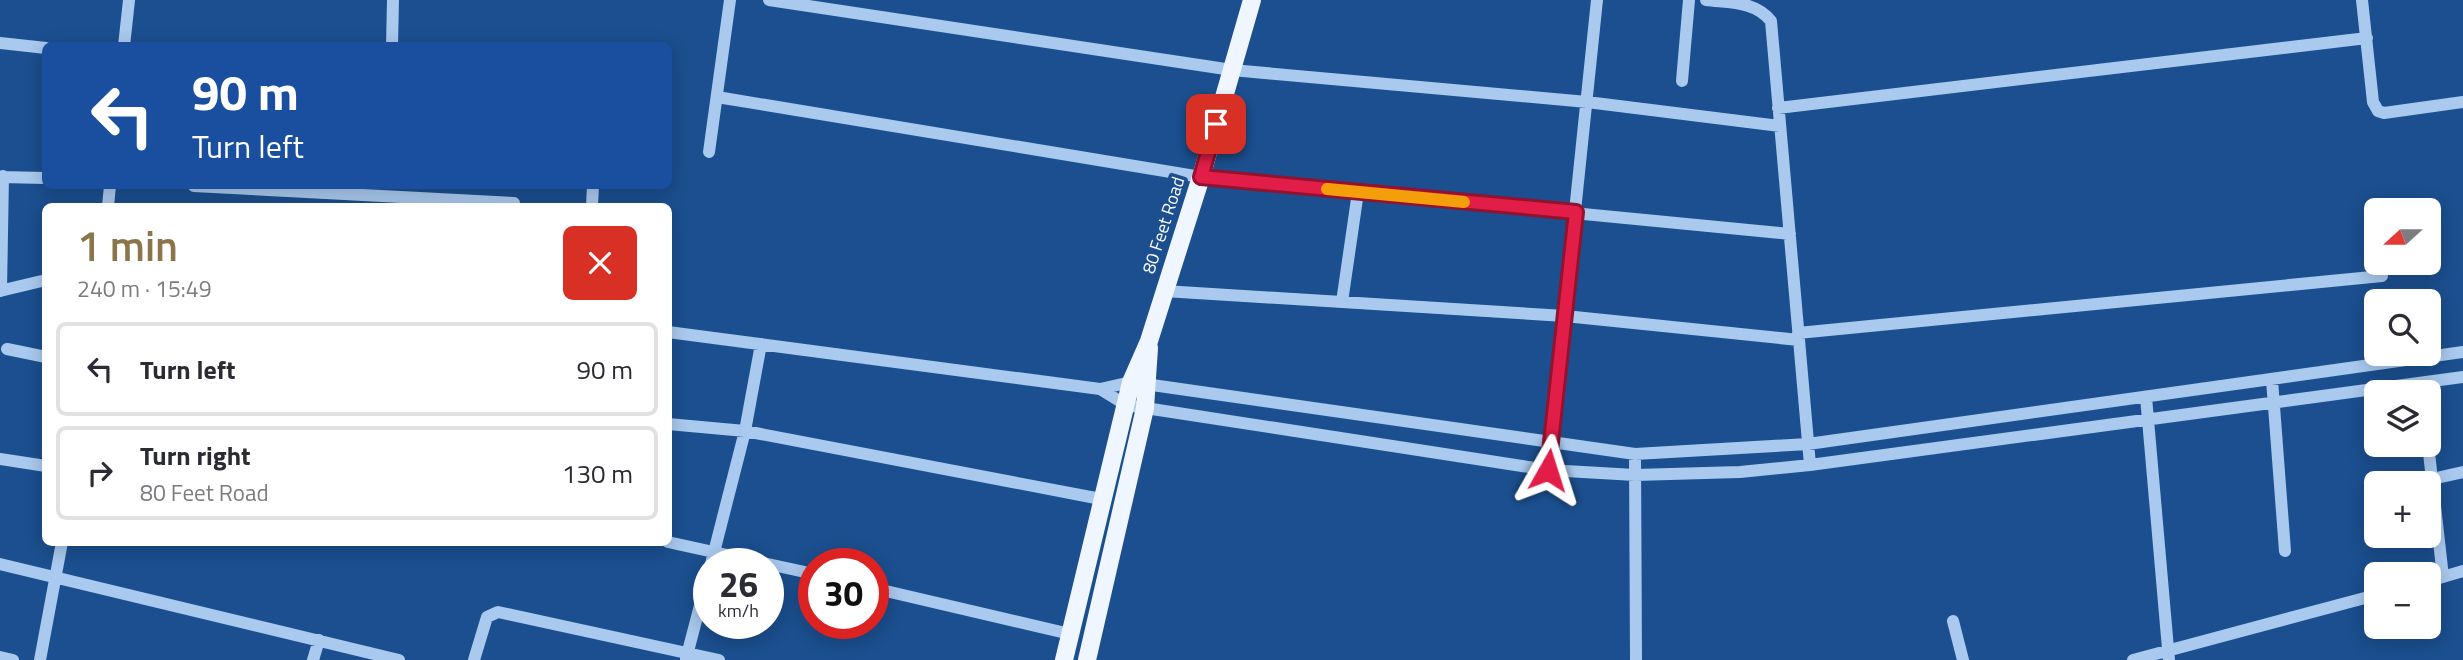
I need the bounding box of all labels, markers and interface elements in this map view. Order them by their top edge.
text: 90 m [192,54,299,129]
icon: left [77,70,168,161]
pin [1186,94,1246,154]
icon: arrive [1197,105,1235,143]
text: Turn left [192,122,304,170]
street label: 80 Feet Road [1135,173,1191,277]
north arrow [2364,198,2441,275]
map controls [2364,198,2441,639]
text: 1 min [77,213,178,277]
button: close [563,226,637,300]
text: 240 m · 15:49 [77,271,212,306]
button: search [2364,289,2441,366]
icon: left [81,350,119,388]
text: Turn left [140,350,235,389]
text: 90 m [576,350,633,389]
button: layers [2364,380,2441,457]
position arrow [1511,433,1585,507]
text: Turn right [140,436,251,475]
icon: right [81,454,119,492]
text: 130 m [562,454,633,493]
button: + [2364,471,2441,548]
text: 80 Feet Road [140,475,269,510]
speed limit sign: 30 [798,548,889,639]
text: 26 [719,557,758,611]
button: − [2364,562,2441,639]
text: km/h [718,597,759,624]

